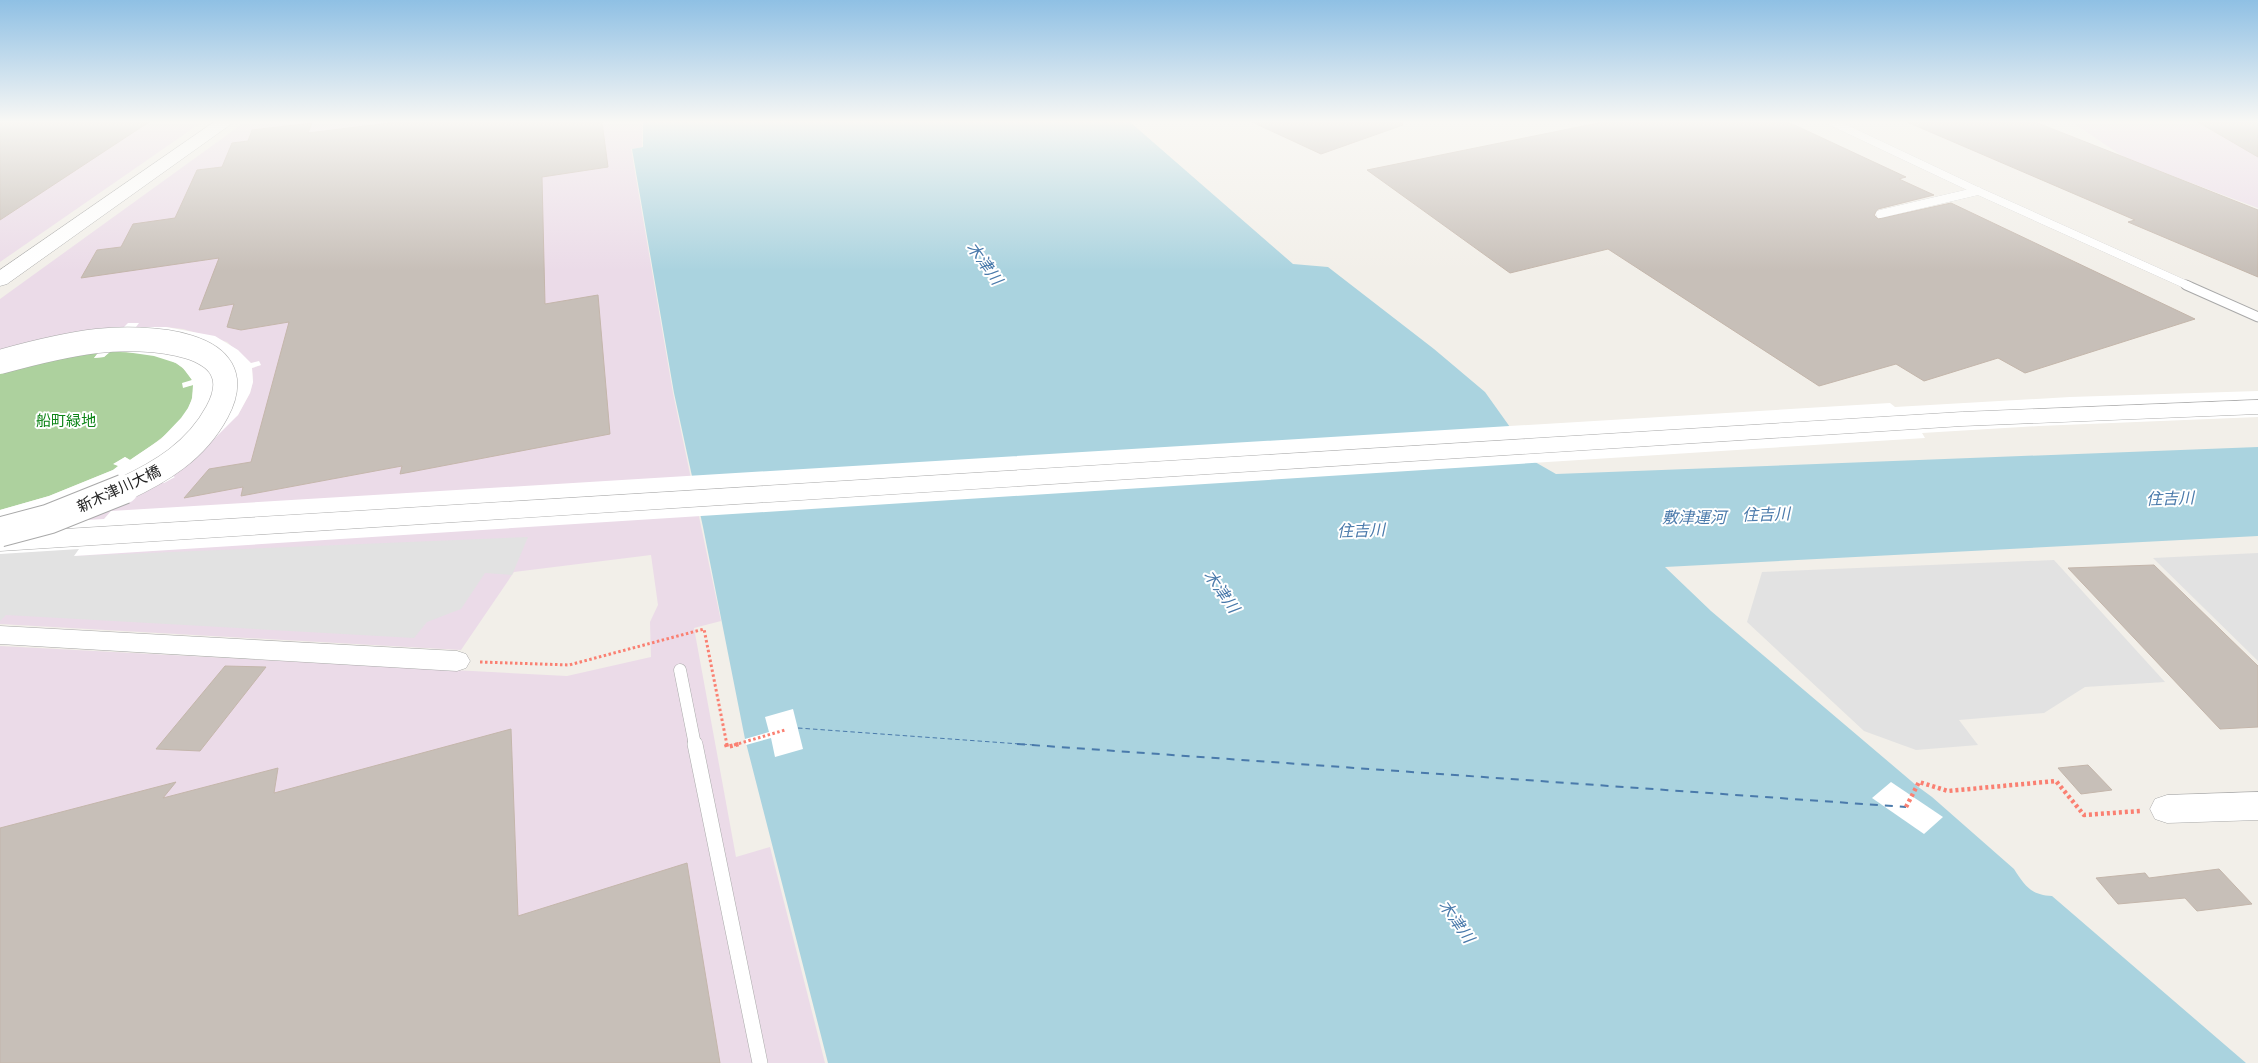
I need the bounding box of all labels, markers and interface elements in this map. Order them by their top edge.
water label: 木津川 [961,239,1007,291]
park label: 船町緑地 [36,413,96,432]
street label: 新木津川大橋 [75,463,164,518]
water label: 住吉川 [2146,489,2196,511]
water label: 住吉川 [1742,505,1792,527]
water label: 敷津運河 [1662,509,1729,529]
water label: 住吉川 [1337,521,1387,543]
water label: 木津川 [1198,567,1243,619]
water label: 木津川 [1433,897,1478,949]

